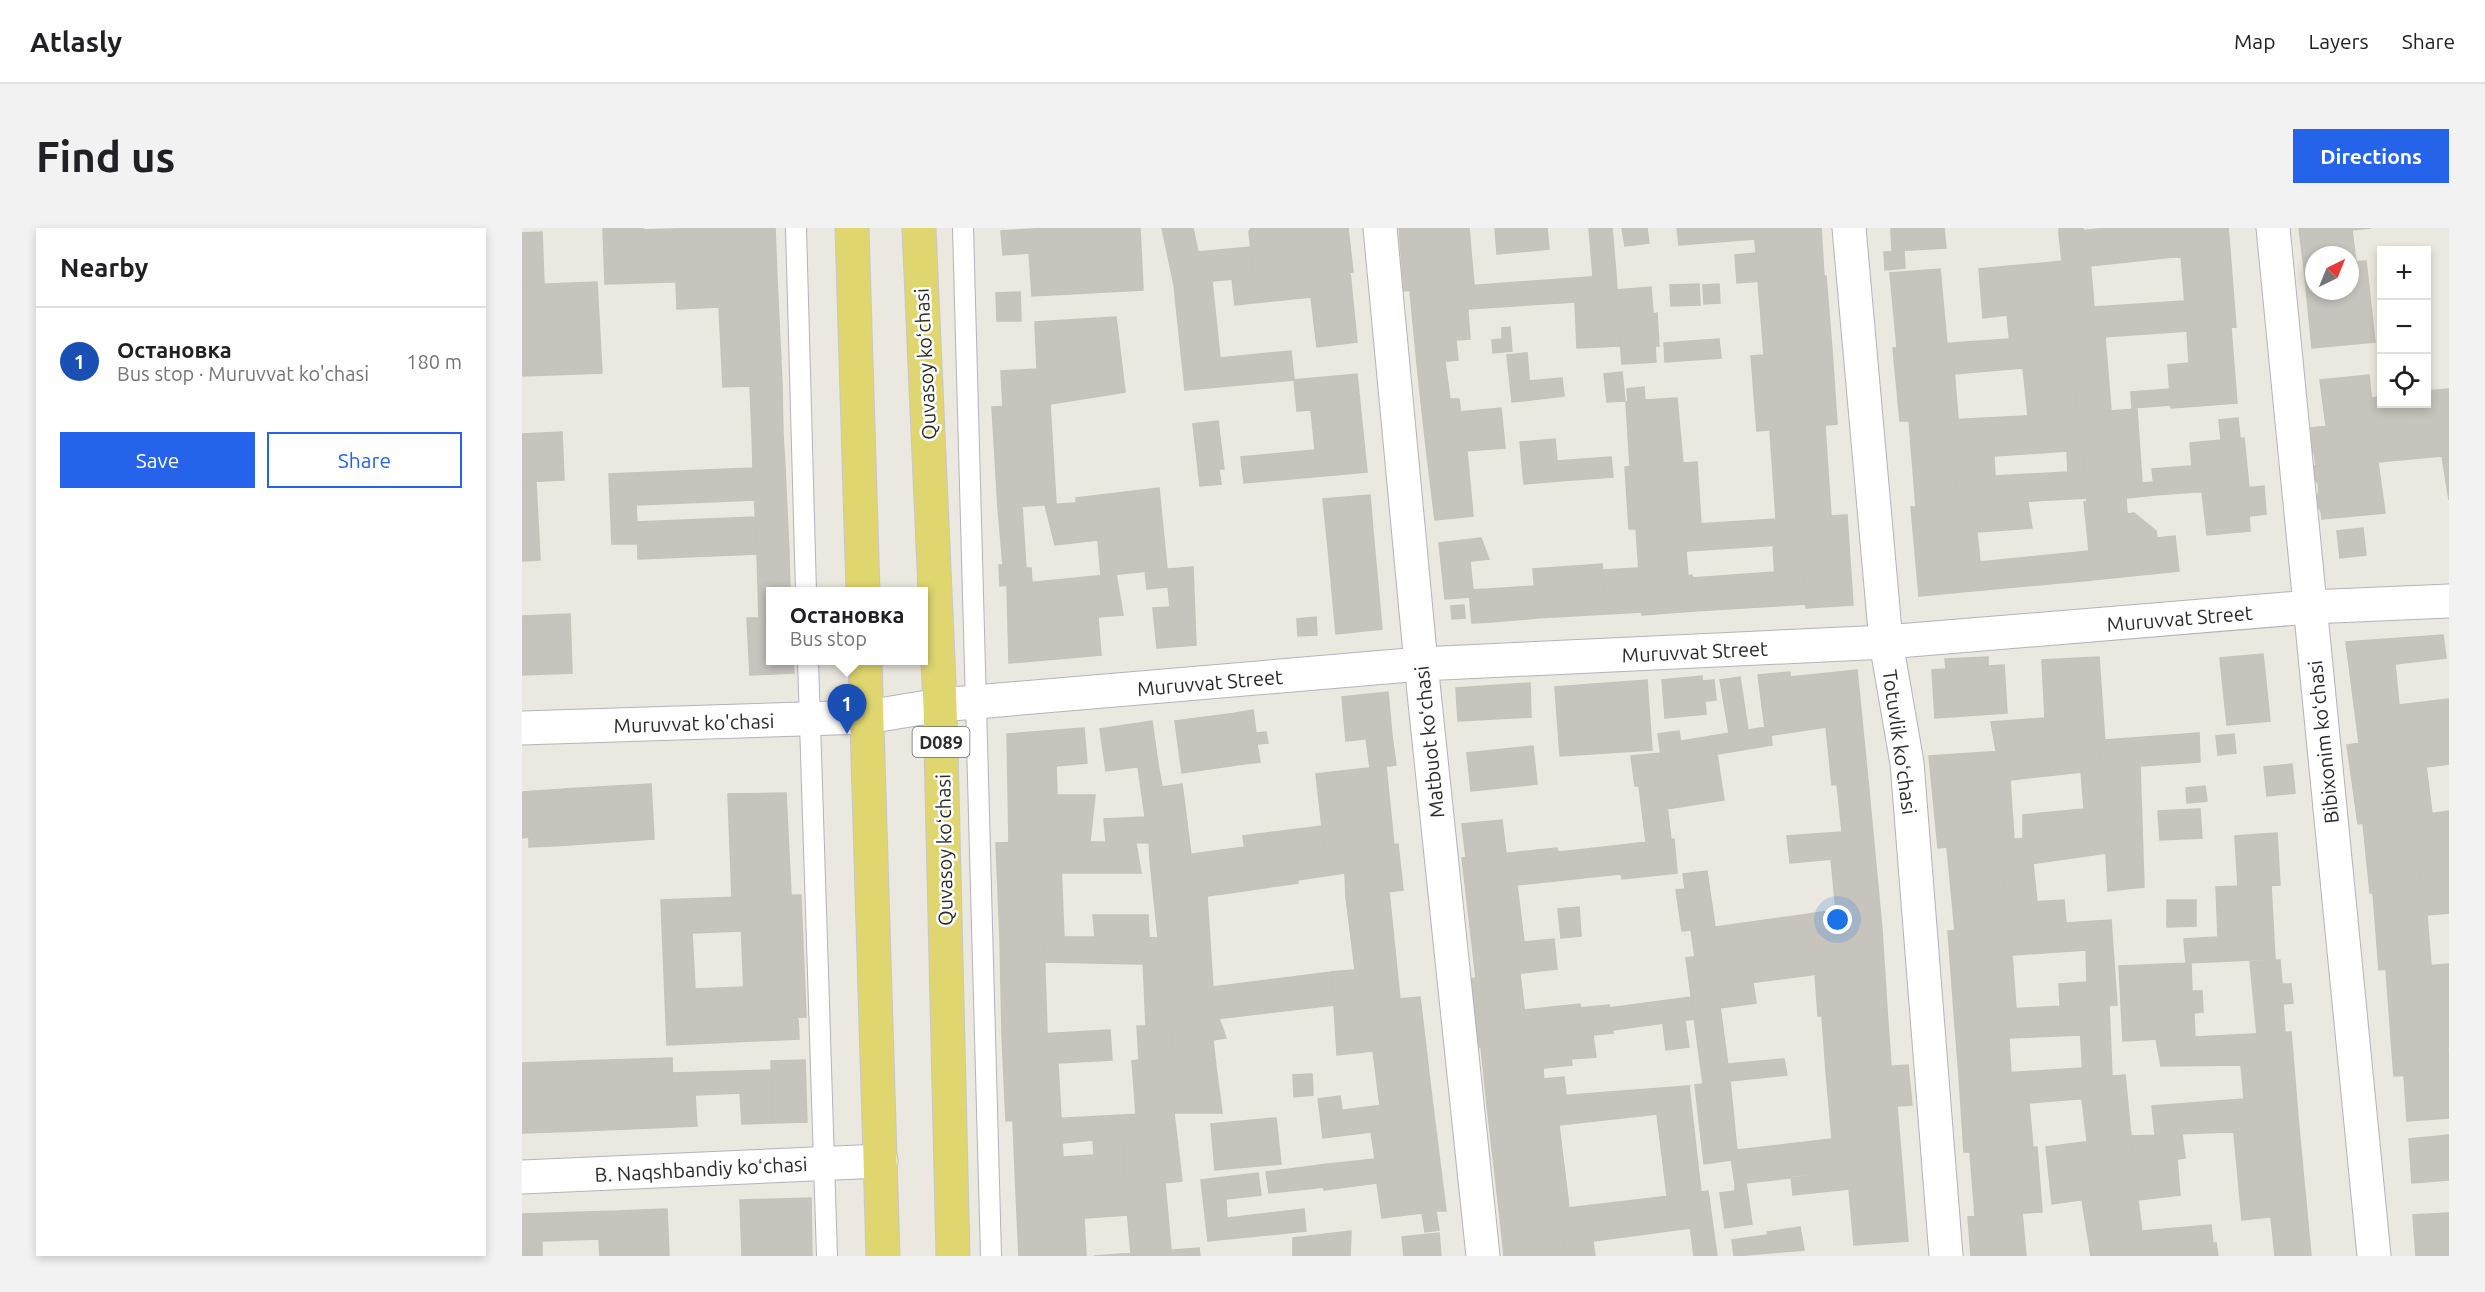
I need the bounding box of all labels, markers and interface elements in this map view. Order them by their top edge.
text: Atlasly [30,26,122,57]
text: Map [2234,29,2275,53]
text: Layers [2308,29,2369,53]
text: Share [2402,29,2455,53]
button: Directions [2293,129,2449,183]
text: Find us [36,133,175,180]
north arrow [2305,246,2359,300]
map controls [2377,246,2431,408]
button: + [2377,246,2431,300]
text: Nearby [60,253,148,282]
street label: Quvasoy koʻchasi [910,288,940,440]
button: − [2377,300,2431,354]
text: Остановка [117,337,232,362]
text: 1 [74,350,85,373]
text: 180 m [406,350,462,373]
button: locate [2377,354,2431,408]
text: Bus stop · Muruvvat ko'chasi [117,362,369,385]
button: Save [60,432,255,488]
button: Share [267,432,462,488]
popup [766,587,928,665]
street label: Muruvvat Street [2106,600,2254,635]
text: Остановка [790,602,904,627]
text: Bus stop [790,627,867,650]
street label: Muruvvat Street [1621,636,1769,666]
street label: Bibixonim koʻchasi [2303,659,2343,825]
street label: Muruvvat Street [1136,664,1284,700]
street label: Matbuot koʻchasi [1410,665,1448,819]
street label: Totuvlik koʻchasi [1878,668,1922,816]
pin: 1 [828,684,866,734]
street label: Muruvvat ko'chasi [613,708,775,737]
road number: D089 [912,727,970,757]
street label: Quvasoy koʻchasi [931,774,957,926]
your location [1823,905,1852,934]
street label: B. Naqshbandiy koʻchasi [594,1152,808,1186]

